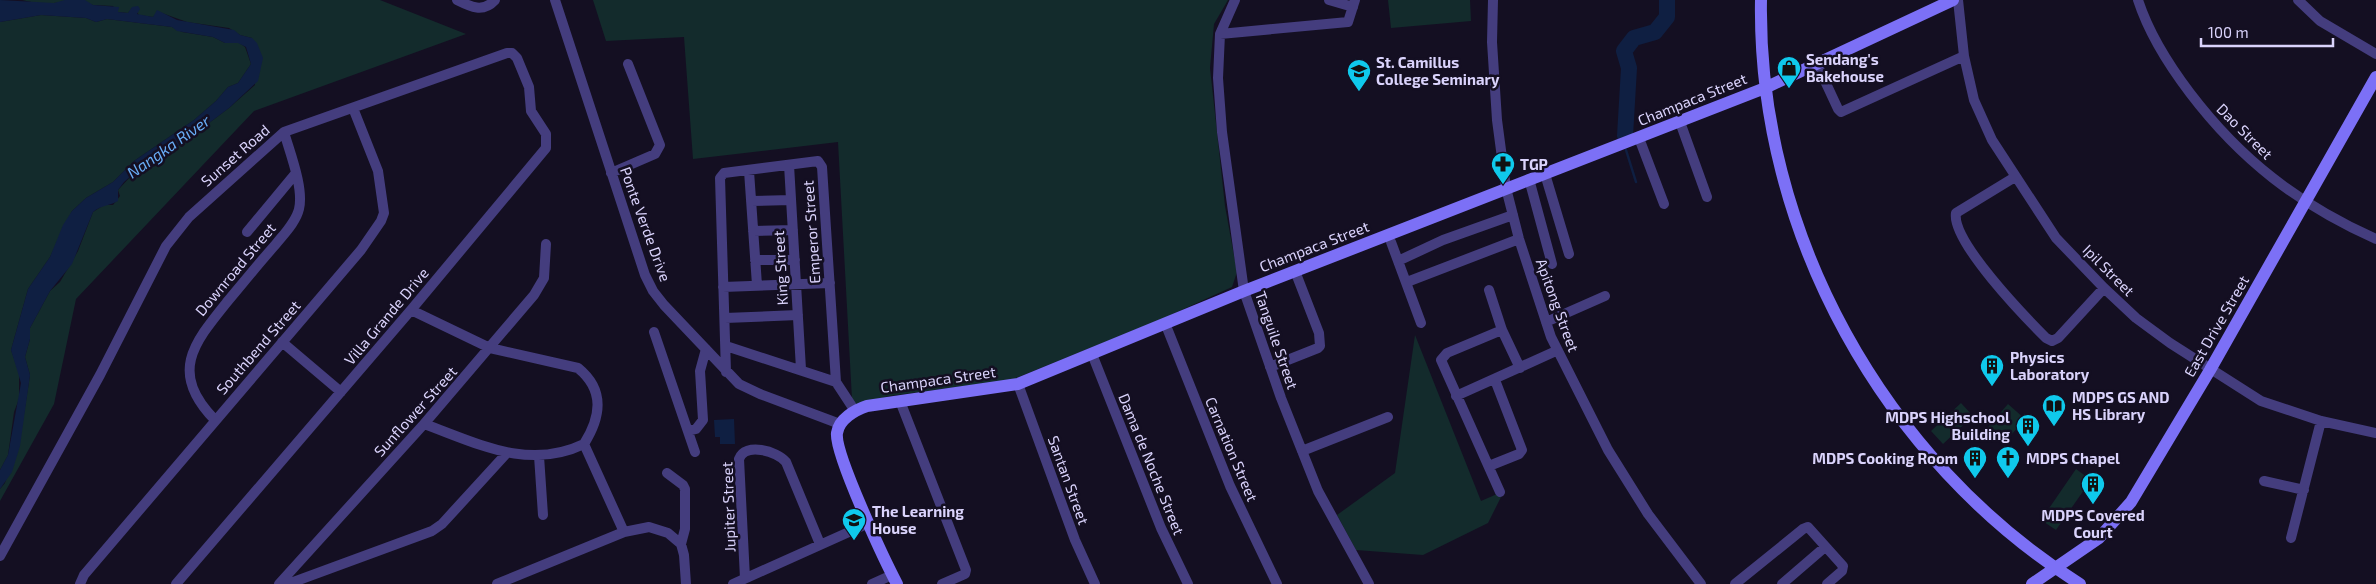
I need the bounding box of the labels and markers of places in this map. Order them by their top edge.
place label: Sendang's Bakehouse [1806,50,1884,85]
place label: St. Camillus College Seminary [1376,53,1500,89]
shop icon: Sendang's Bakehouse [1776,55,1802,89]
school or university icon: St. Camillus College Seminary [1346,58,1372,92]
pharmacy icon: TGP [1490,151,1516,185]
place label: TGP [1520,155,1548,173]
place label: Physics Laboratory [2010,348,2090,384]
building icon: Physics Laboratory [1979,353,2005,387]
place label: MDPS GS AND HS Library [2072,388,2170,424]
library icon: MDPS GS AND HS Library [2041,393,2067,427]
place label: MDPS Highschool Building [1885,408,2010,443]
building icon: MDPS Highschool Building [2015,413,2041,447]
building icon: MDPS Cooking Room [1962,445,1988,479]
church icon: MDPS Chapel [1995,445,2021,479]
place label: MDPS Cooking Room [1812,449,1958,467]
place label: MDPS Chapel [2026,449,2120,467]
building icon: MDPS Covered Court [2080,471,2106,505]
place label: The Learning House [872,502,964,537]
place label: MDPS Covered Court [2041,506,2145,541]
school or university icon: The Learning House [841,507,867,541]

